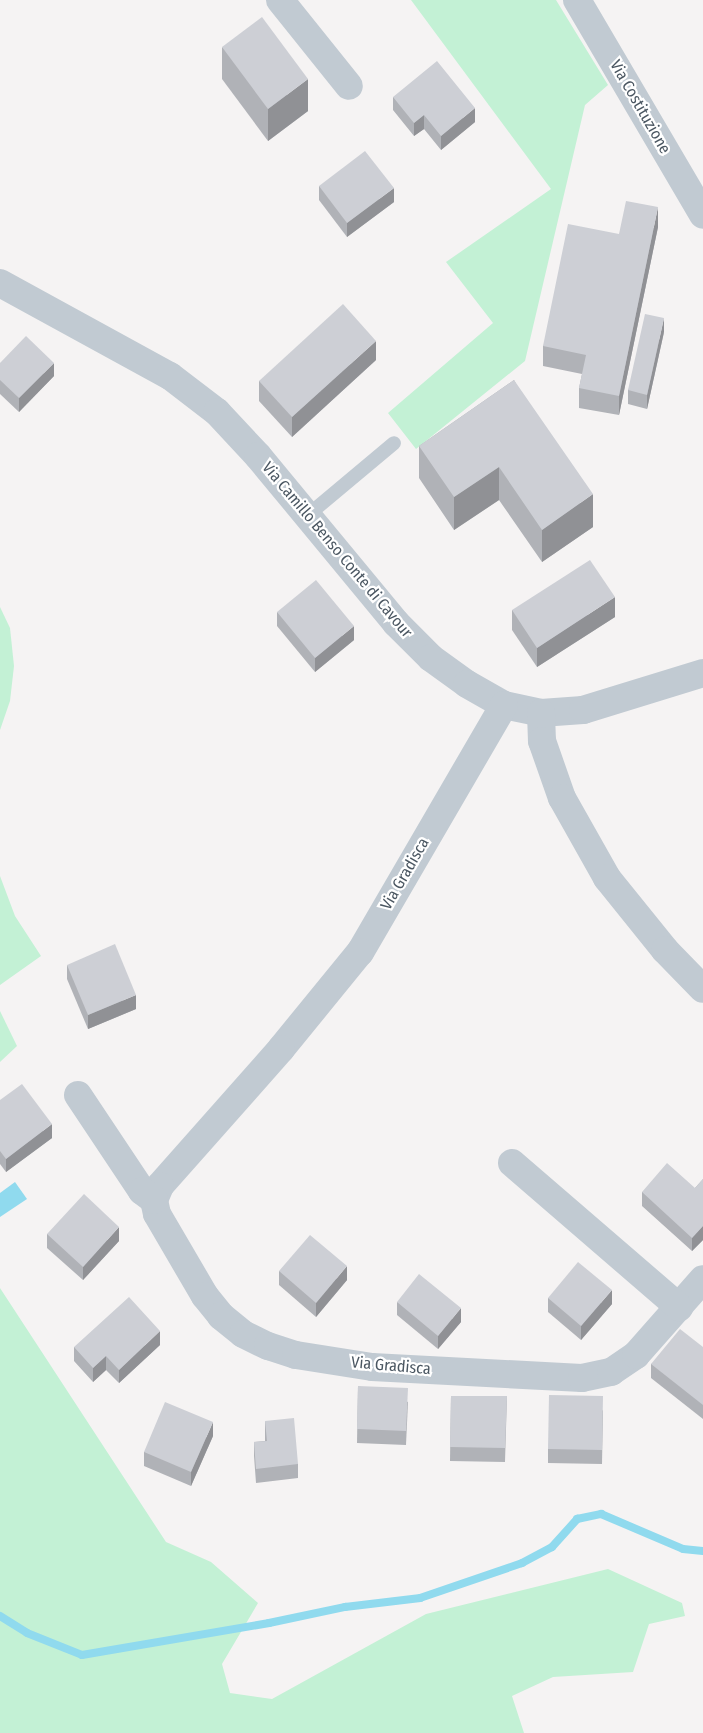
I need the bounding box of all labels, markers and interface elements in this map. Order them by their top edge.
street label: Via Costituzione [605,57,675,157]
street label: Via Camillo Benso Conte di Cavour [258,458,416,642]
street label: Via Gradisca [377,835,433,913]
street label: Via Gradisca [350,1353,432,1379]

